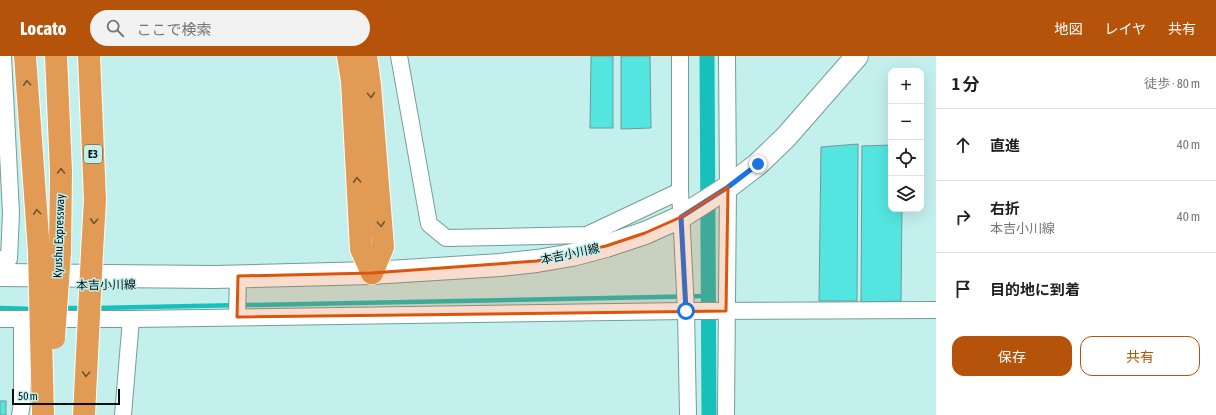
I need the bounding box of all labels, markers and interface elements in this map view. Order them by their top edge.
search box [90,10,370,46]
text: Locato [20,17,66,39]
icon: search [104,17,126,39]
text: ここで検索 [136,21,211,38]
text: 地図 [1054,21,1082,37]
text: レイヤ [1104,21,1146,37]
text: 共有 [1168,21,1196,37]
map controls [888,68,924,212]
button: + [888,68,924,104]
text: 1 分 [952,74,979,94]
text: 徒歩 · 80 m [1144,76,1200,91]
one-way arrow [23,80,32,86]
one-way arrow [366,92,375,98]
button: − [888,104,924,140]
icon: ahead [952,134,974,156]
text: 直進 [990,137,1020,154]
text: 40 m [1177,137,1200,152]
button: locate [888,140,924,176]
road number: E3 [84,145,102,163]
route end [749,155,767,173]
one-way arrow [56,168,65,174]
button: layers [888,176,924,212]
one-way arrow [353,177,362,183]
street label: Kyushu Expressway [51,194,67,278]
text: 右折 [990,200,1020,217]
icon: right [952,206,974,228]
one-way arrow [32,209,41,215]
text: 40 m [1177,209,1200,224]
one-way arrow [89,218,98,224]
one-way arrow [376,221,385,227]
text: 本吉小川線 [990,221,1055,236]
street label: 本吉小川線 [539,241,601,267]
street label: 本吉小川線 [76,277,136,293]
icon: arrive [952,278,974,300]
text: 目的地に到着 [990,281,1080,298]
route start [677,302,695,320]
button: 保存 [952,336,1072,376]
button: 共有 [1080,336,1200,376]
one-way arrow [82,371,91,377]
scale bar [12,387,120,406]
text: 50 m [18,390,38,402]

